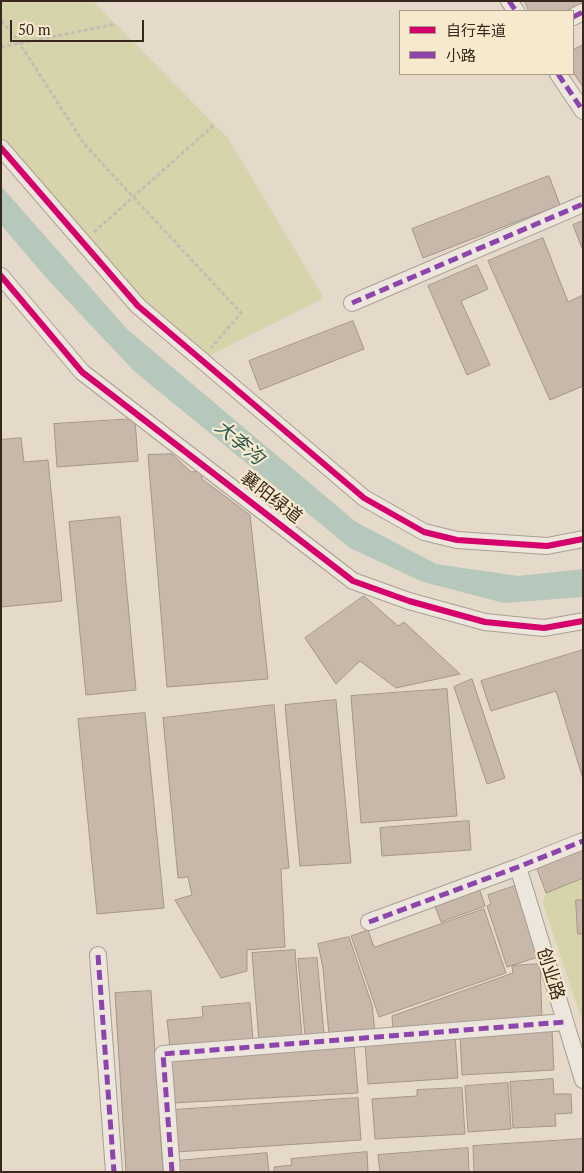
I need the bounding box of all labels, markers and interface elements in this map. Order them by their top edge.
scale bar [12,10,146,42]
legend [399,10,574,75]
text: 50 m [18,19,51,39]
text: 自行车道 [446,20,506,40]
text: 小路 [446,45,476,65]
water label: 大李沟 [210,416,268,470]
street label: 襄阳绿道 [236,467,306,529]
street label: 创业路 [532,945,568,1003]

